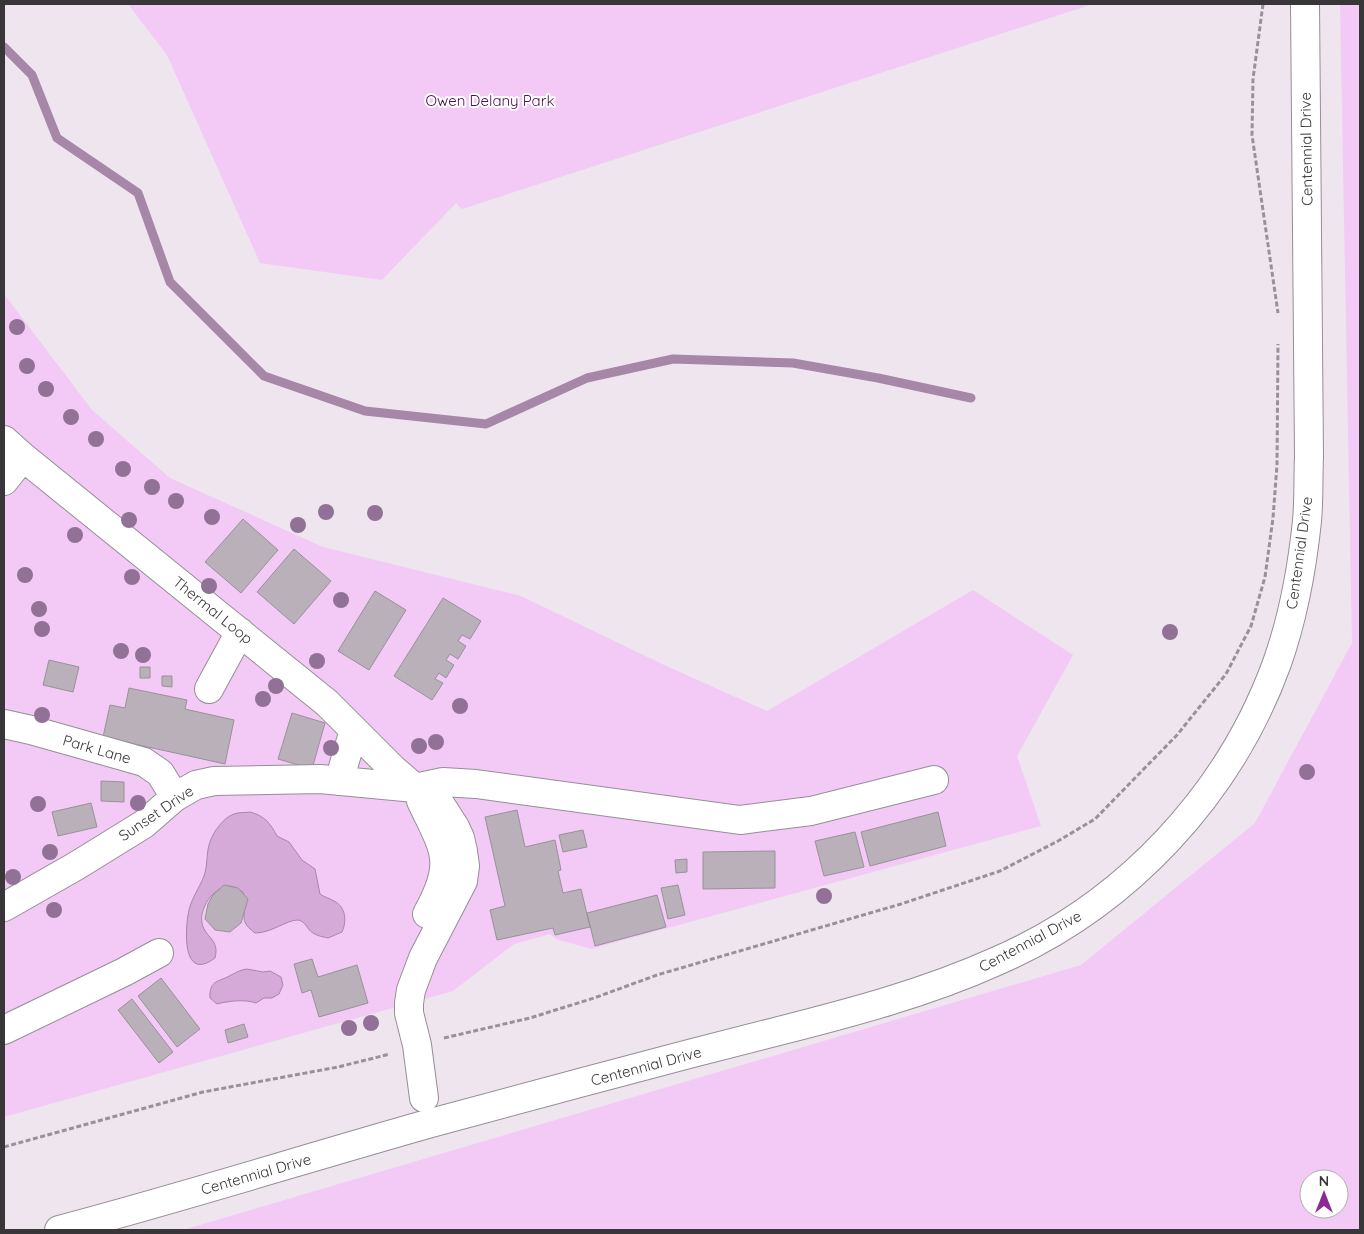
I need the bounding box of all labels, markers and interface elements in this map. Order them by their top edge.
park label: Owen Delany Park [426,91,554,110]
street label: Centennial Drive [1296,92,1316,206]
street label: Centennial Drive [1282,495,1316,611]
street label: Thermal Loop [169,572,257,648]
street label: Park Lane [61,730,133,768]
street label: Sunset Drive [115,781,197,845]
street label: Centennial Drive [975,906,1085,976]
street label: Centennial Drive [589,1042,703,1090]
street label: Centennial Drive [199,1149,313,1199]
north arrow [1299,1169,1349,1219]
text: N [1319,1172,1329,1190]

